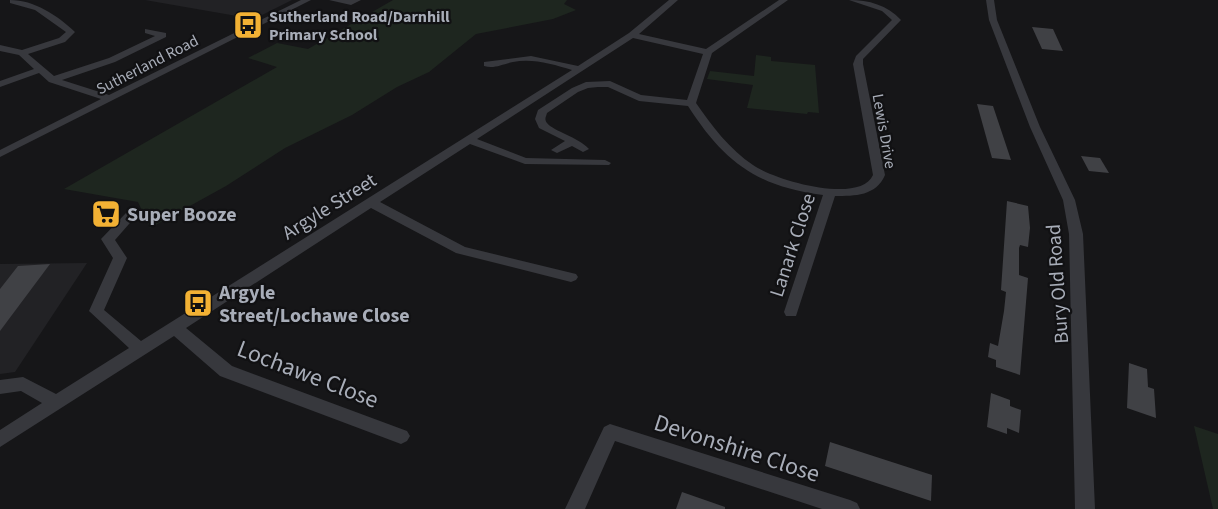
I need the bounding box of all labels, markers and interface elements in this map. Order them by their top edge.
place label: Sutherland Road/Darnhill Primary School [269,6,450,46]
bus stop icon: Sutherland Road/Darnhill Primary School [232,9,264,41]
street label: Sutherland Road [92,30,202,100]
street label: Lewis Drive [867,92,901,170]
street label: Argyle Street [277,167,382,247]
street label: Lanark Close [763,190,823,301]
supermarket icon: Super Booze [90,198,122,230]
place label: Super Booze [127,201,237,229]
street label: Bury Old Road [1040,223,1076,345]
place label: Argyle Street/Lochawe Close [218,279,410,330]
bus stop icon: Argyle Street/Lochawe Close [182,287,214,319]
street label: Lochawe Close [232,331,384,418]
street label: Devonshire Close [649,405,824,492]

